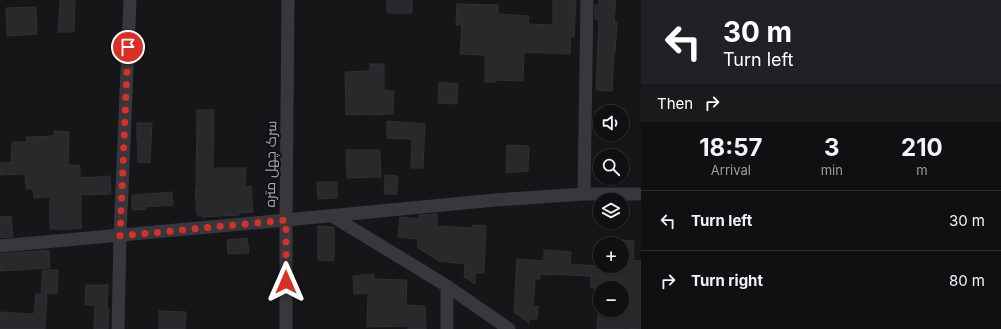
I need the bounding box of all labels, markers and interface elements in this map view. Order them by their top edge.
text: 30 m [723,15,792,49]
icon: left [657,16,709,68]
pin [111,30,145,64]
icon: arrive [117,36,139,58]
text: Turn left [723,49,793,70]
icon: right [701,92,723,114]
text: Then [657,94,693,113]
map controls [593,105,629,317]
button: sound [593,105,629,141]
street label: سرک چهل متره [261,121,281,208]
text: 18:57 [699,133,762,162]
text: 3 [824,133,840,162]
text: 210 [901,133,943,162]
button: search [593,149,629,185]
text: Arrival [711,162,751,178]
text: min [821,162,843,178]
text: m [916,162,928,178]
button: layers [593,193,629,229]
icon: left [657,210,679,232]
text: Turn left [691,211,752,230]
text: 30 m [949,211,985,230]
button: + [593,237,629,273]
position arrow [265,261,307,303]
icon: right [657,270,679,292]
text: Turn right [691,271,763,290]
text: 80 m [949,271,985,290]
button: − [593,281,629,317]

